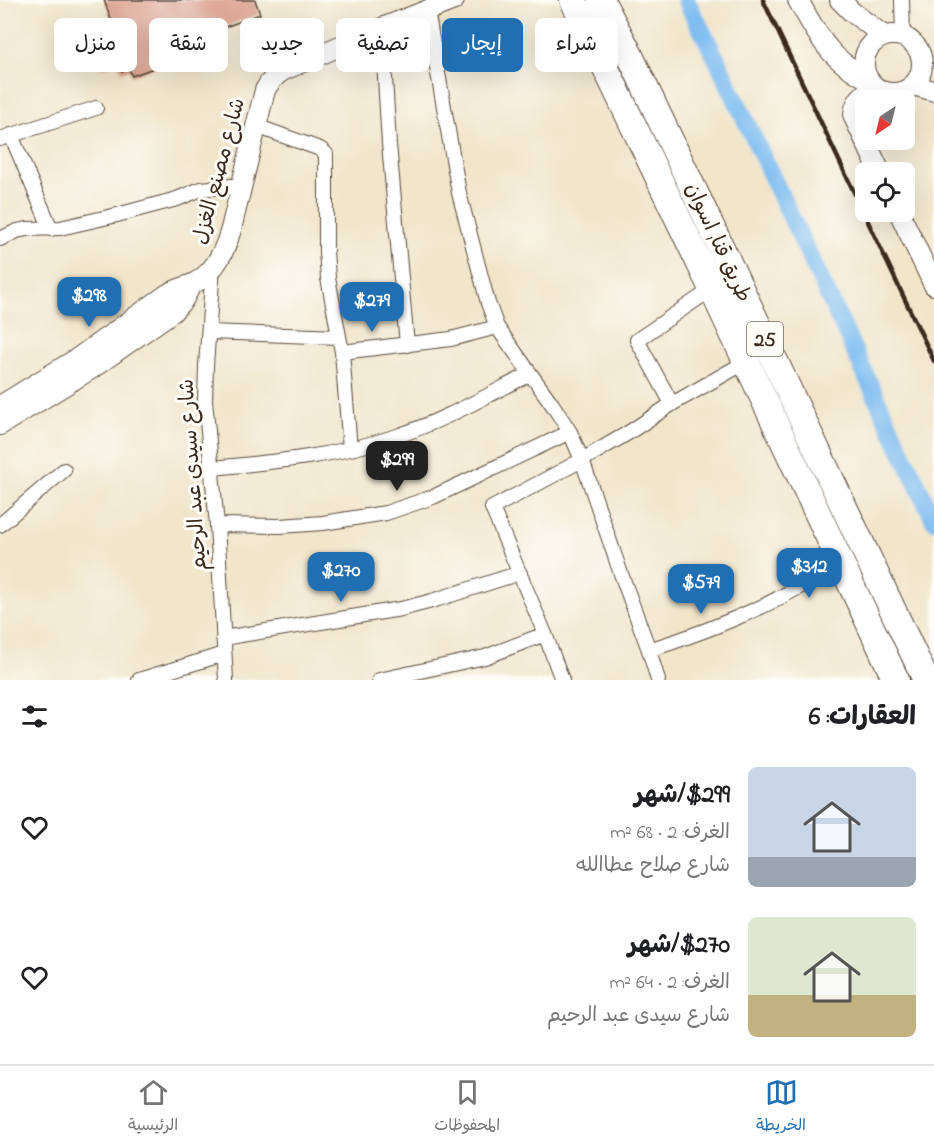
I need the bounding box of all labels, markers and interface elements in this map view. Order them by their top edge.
chip: منزل [54,18,137,72]
chip: شقة [149,18,228,72]
chip: جديد [240,18,324,72]
chip: تصفية [336,18,430,72]
chip: إيجار [442,18,523,72]
chip: شراء [535,18,618,72]
north arrow [855,90,915,150]
map controls [855,90,915,222]
street label: شارع مصنع الغزل [186,95,254,248]
button: locate [855,162,915,222]
street label: طريق قنا, اسوان [676,178,758,308]
pin: $298 [53,277,125,328]
text: $298 [71,282,107,311]
pin: $279 [336,282,408,333]
text: $279 [354,287,390,316]
road number: 25 [747,322,783,356]
street label: شارع سيدى عبد الرحيم [172,378,216,572]
pin: $299 [361,441,433,492]
text: $299 [380,446,414,475]
pin: $312 [773,548,845,599]
pin: $270 [305,552,377,603]
text: $312 [791,553,827,582]
text: $270 [322,557,360,586]
pin: $579 [665,564,737,615]
text: $579 [682,569,720,598]
text: العقارات: 6 [809,699,916,737]
icon: filters [18,700,51,733]
text: $299/شهر [634,777,730,815]
icon: home [796,791,868,863]
icon: heart [18,811,51,844]
text: الغرف: 2 · 68 m² [610,819,730,848]
text: شارع صلاح عطاالله [576,852,730,881]
text: $270/شهر [628,927,730,965]
icon: home [796,941,868,1013]
icon: heart [18,961,51,994]
text: الغرف: 2 · 64 m² [609,969,730,998]
text: شارع سيدى عبد الرحيم [547,1002,730,1031]
tab: الرئيسية [128,1076,178,1139]
tab: المحفوظات [434,1076,500,1139]
tab: الخريطة [756,1076,806,1139]

